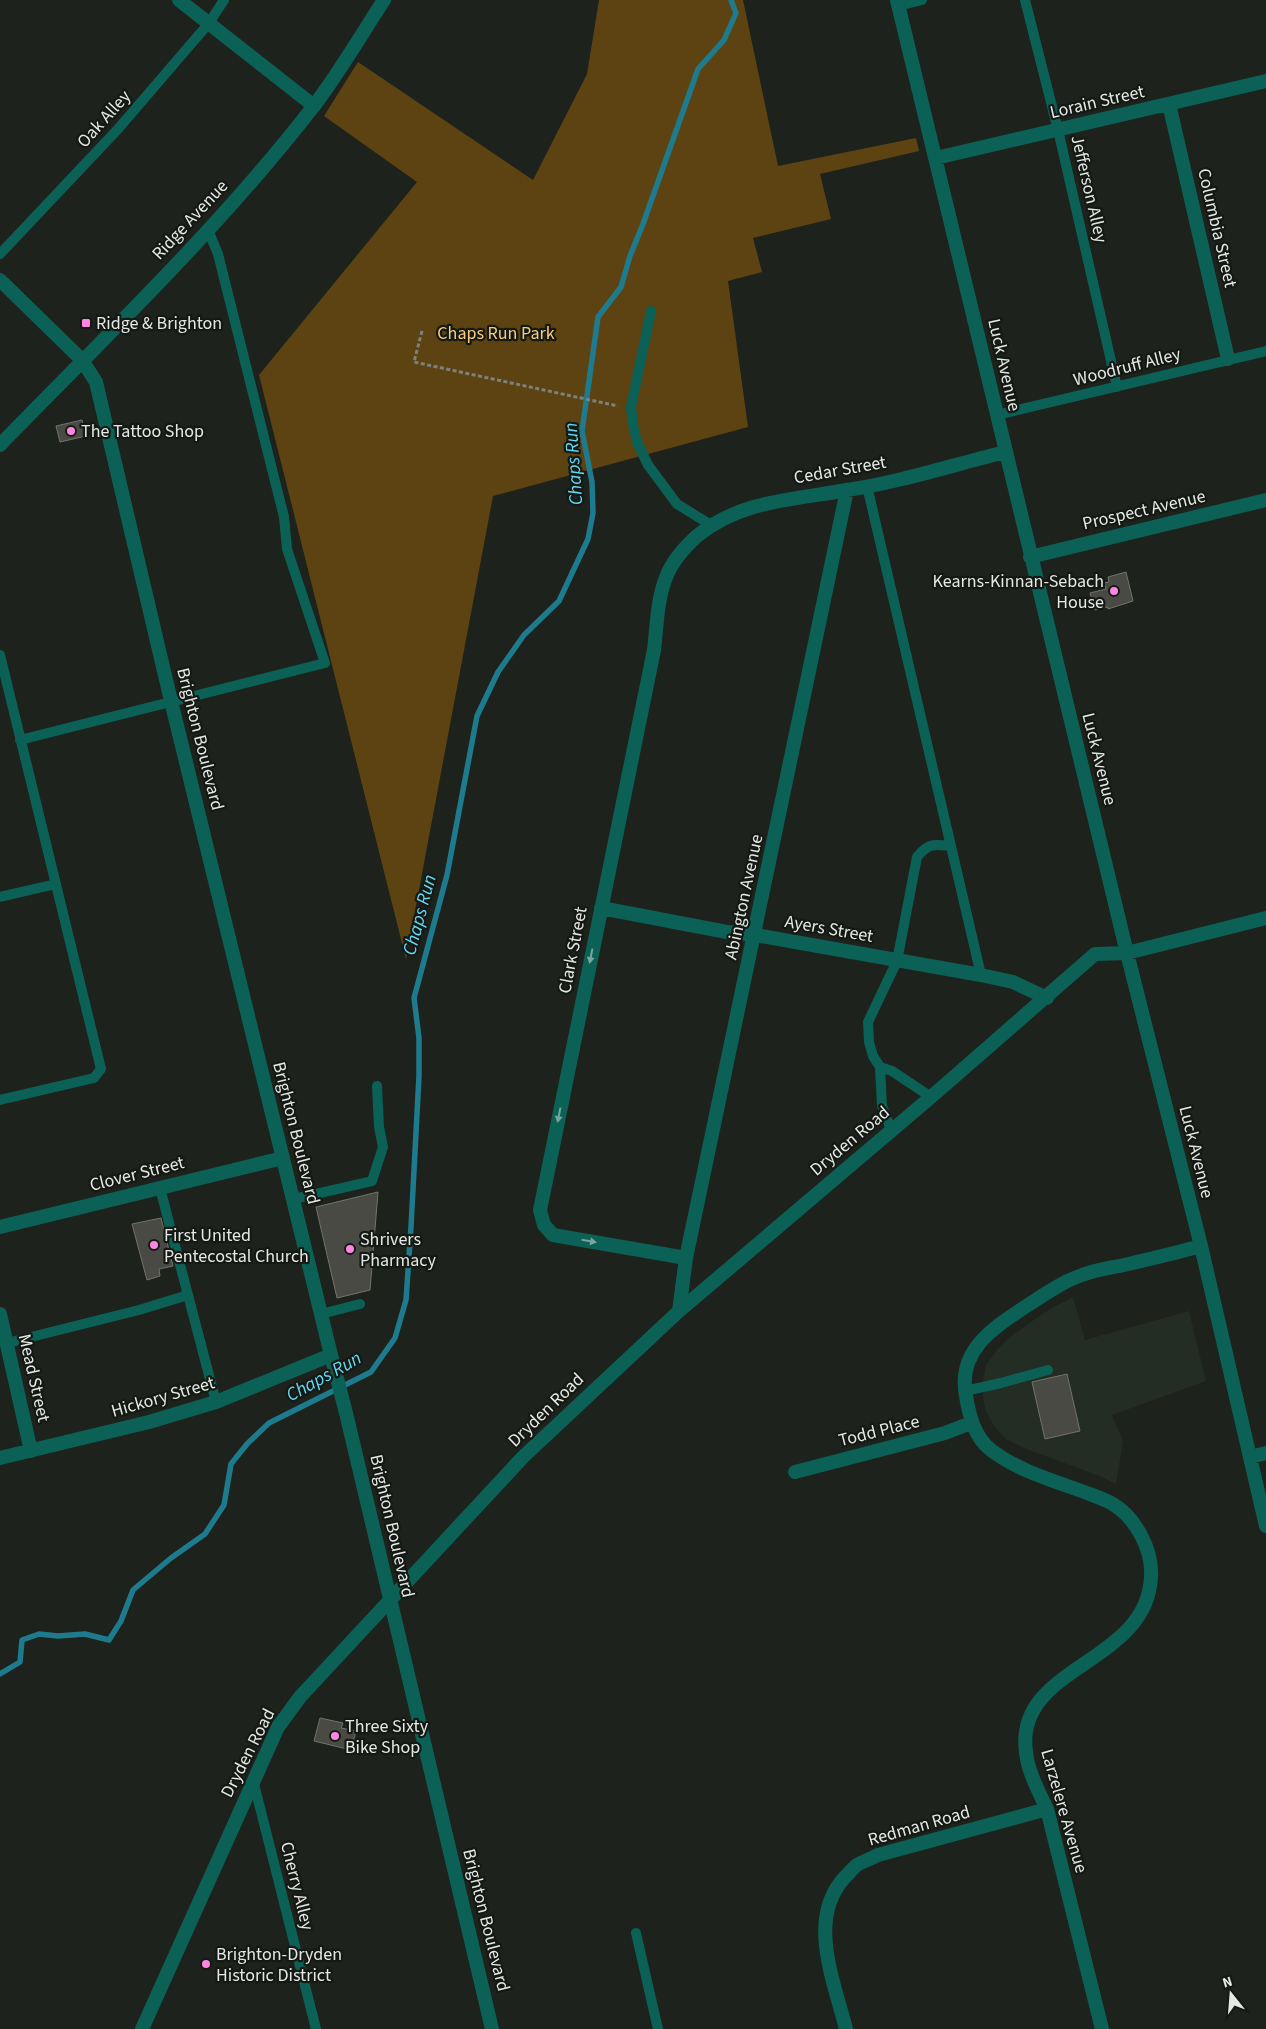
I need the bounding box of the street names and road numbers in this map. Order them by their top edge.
street label: Lorain Street [1047,79,1147,125]
street label: Oak Alley [71,84,137,153]
street label: Jefferson Alley [1064,133,1114,246]
street label: Columbia Street [1191,166,1243,290]
street label: Ridge Avenue [146,174,234,266]
street label: Luck Avenue [981,316,1027,414]
street label: Woodruff Alley [1071,341,1184,392]
street label: Cedar Street [792,450,888,490]
street label: Prospect Avenue [1080,484,1208,536]
street label: Brighton Boulevard [170,665,230,813]
street label: Luck Avenue [1075,710,1123,808]
street label: Abington Avenue [719,832,770,962]
street label: Clark Street [552,905,594,995]
street label: Ayers Street [783,909,875,949]
street label: Brighton Boulevard [266,1059,326,1207]
street label: Dryden Road [805,1100,895,1182]
street label: Luck Avenue [1172,1103,1220,1201]
street label: Clover Street [87,1150,187,1198]
street label: Mead Street [12,1332,56,1424]
street label: Dryden Road [502,1367,590,1453]
street label: Hickory Street [108,1370,218,1424]
street label: Todd Place [836,1409,922,1453]
street label: Brighton Boulevard [363,1452,421,1600]
street label: Dryden Road [215,1704,281,1802]
street label: Larzelere Avenue [1034,1746,1094,1876]
street label: Redman Road [865,1800,973,1852]
street label: Cherry Alley [274,1839,320,1933]
street label: Brighton Boulevard [456,1846,516,1994]

